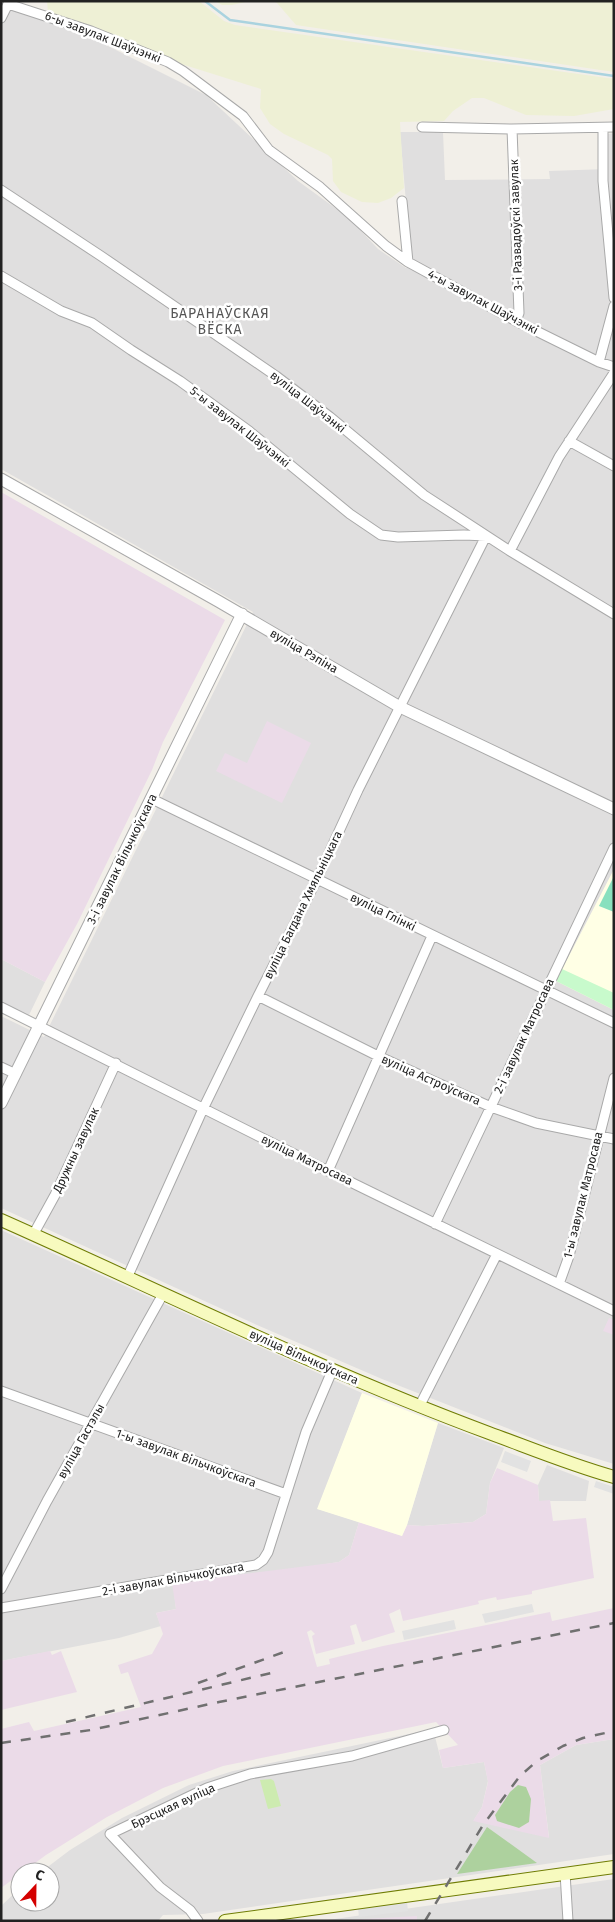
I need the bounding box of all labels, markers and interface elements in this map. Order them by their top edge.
street label: 6-ы завулак Шаўчэнкі [43,8,163,66]
street label: 3-і Развадоўскі завулак [507,158,525,291]
street label: 4-ы завулак Шаўчэнкі [425,267,541,337]
district label: БАРАНАЎСКАЯ ВЁСКА [170,305,270,338]
street label: вуліца Шаўчэнкі [267,368,349,436]
street label: 5-ы завулак Шаўчэнкі [187,384,293,470]
street label: вуліца Рэпіна [268,626,340,676]
street label: 3-і завулак Вільчкоўскага [84,791,160,927]
street label: вуліца Багдана Хмяльніцкага [261,829,345,981]
street label: вуліца Глінкі [348,890,418,934]
street label: 2-і завулак Матросава [491,976,557,1096]
street label: вуліца Астроўскага [379,1052,483,1108]
street label: Дружны завулак [50,1104,102,1196]
street label: 1-ы завулак Матросава [560,1130,606,1260]
street label: вуліца Матросава [259,1132,355,1188]
street label: вуліца Вільчкоўскага [247,1327,361,1387]
street label: вуліца Гастэлы [55,1401,107,1481]
street label: 1-ы завулак Вільчкоўскага [114,1426,258,1490]
street label: 2-і завулак Вільчкоўскага [101,1560,245,1598]
street label: Брэсцкая вуліца [129,1780,217,1832]
north arrow [10,1862,60,1912]
text: С [33,1866,47,1885]

